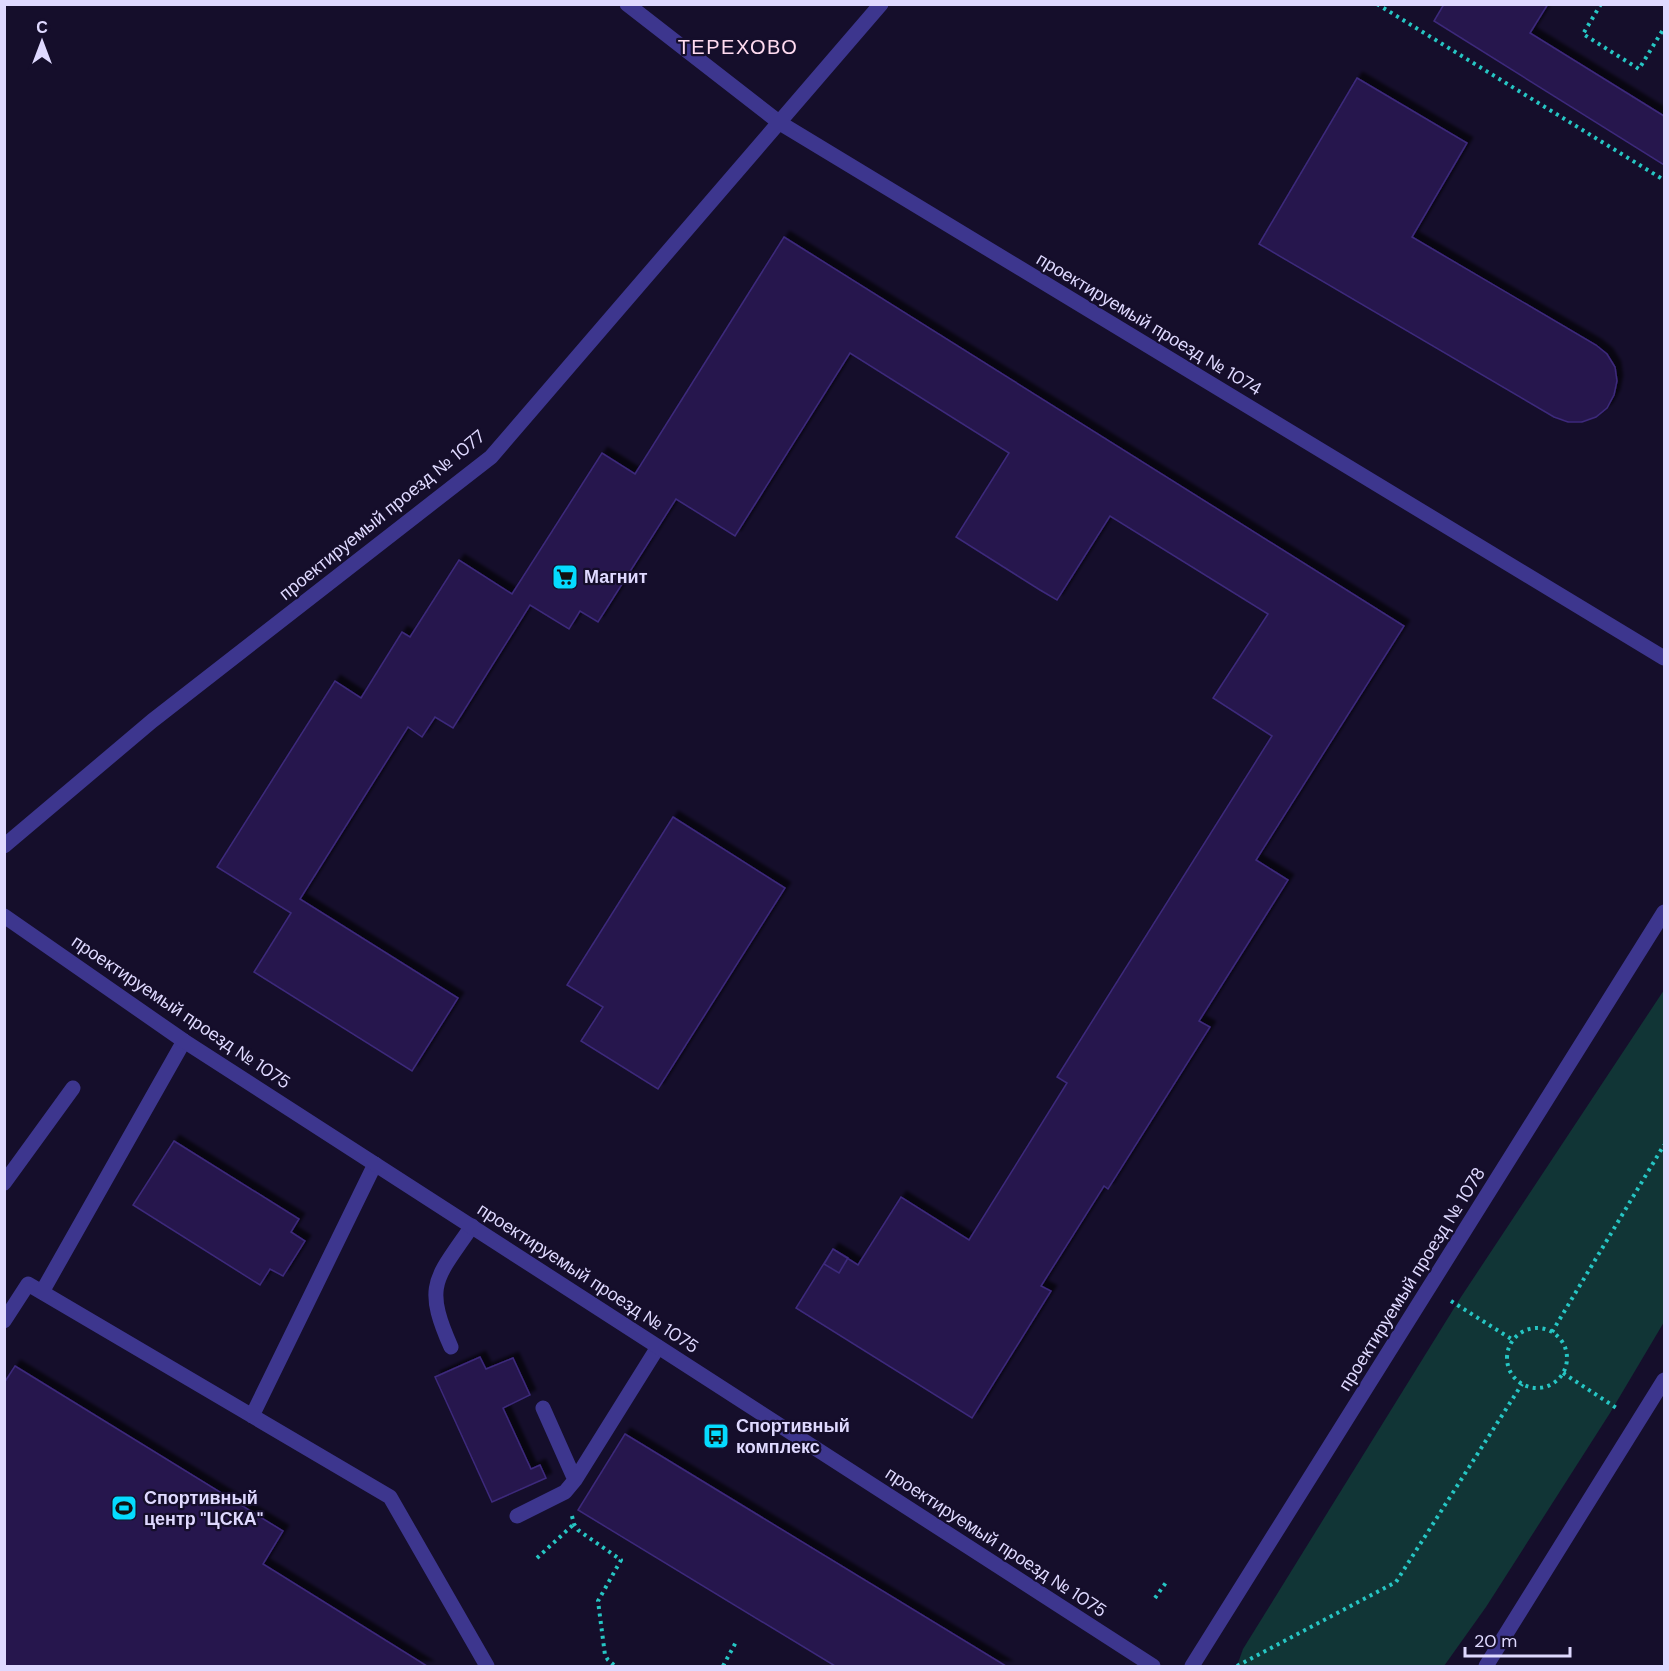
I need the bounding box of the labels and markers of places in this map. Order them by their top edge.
supermarket icon: Магнит [550,562,580,592]
place label: Магнит [584,565,648,589]
place label: Спортивный комплекс [736,1414,850,1459]
bus stop icon: Спортивный комплекс [701,1421,731,1451]
place label: Спортивный центр "ЦСКА" [144,1486,263,1531]
sports icon: Спортивный центр "ЦСКА" [109,1493,139,1523]

